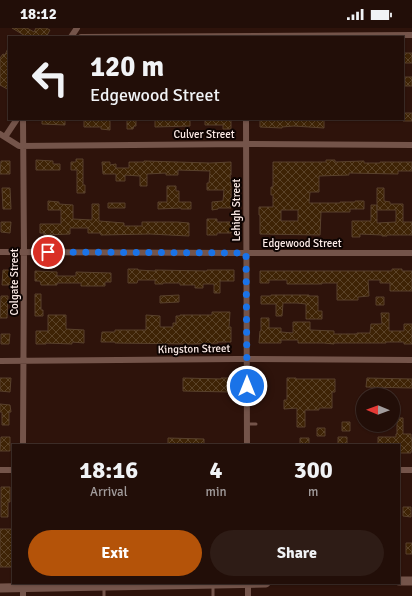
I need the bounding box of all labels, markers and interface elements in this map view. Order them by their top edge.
text: 18:12 [20,5,57,23]
text: 120 m [90,50,164,84]
icon: left [24,52,76,104]
text: Edgewood Street [90,84,220,106]
street label: Culver Street [173,128,235,141]
street label: Lehigh Street [230,178,243,241]
pin [31,235,65,269]
street label: Edgewood Street [262,237,342,250]
icon: arrive [37,241,59,263]
street label: Colgate Street [8,248,21,316]
street label: Kingston Street [158,342,231,356]
position arrow [226,365,268,407]
north arrow [356,388,400,432]
map controls [356,388,400,432]
text: 18:16 [79,455,138,485]
text: 4 [210,455,222,485]
text: 300 [294,455,333,485]
text: Arrival [90,484,127,500]
text: min [206,484,227,500]
text: m [308,484,318,500]
button: Exit [28,530,202,576]
button: Share [210,530,384,576]

